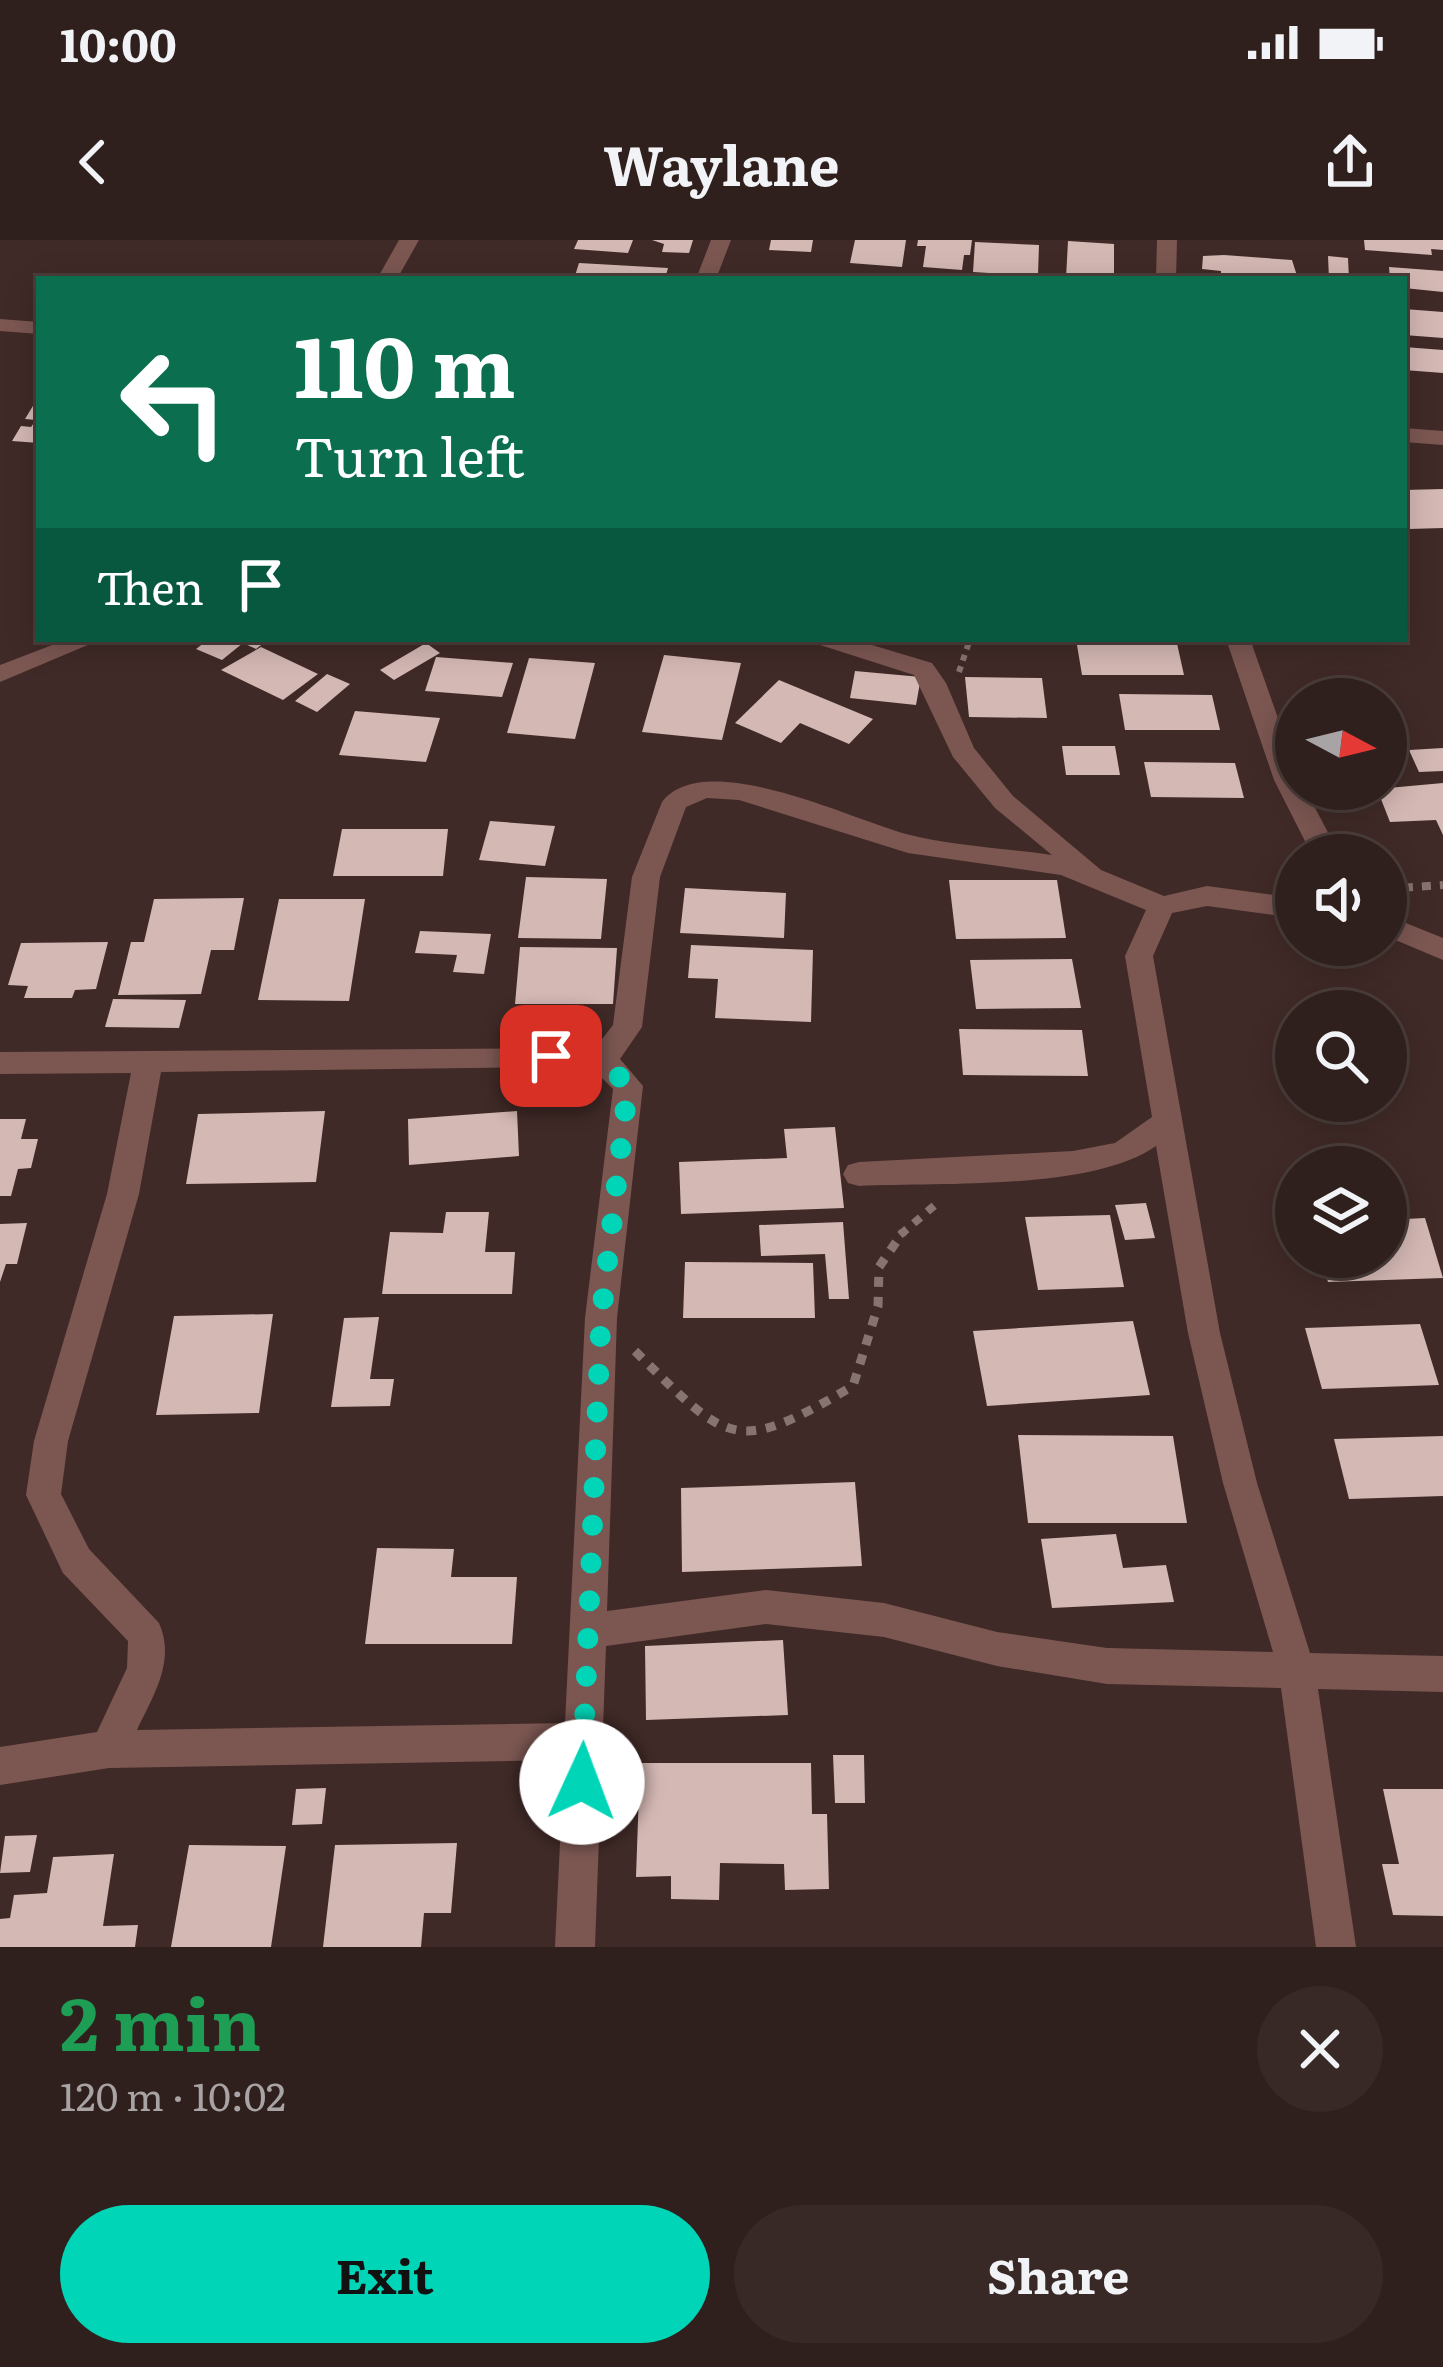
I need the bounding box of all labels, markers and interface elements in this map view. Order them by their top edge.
text: 10:00 [60,9,177,76]
text: Waylane [603,122,840,203]
icon: back [60,129,126,195]
icon: share [1317,129,1383,195]
text: 110 m [294,299,516,424]
icon: left [96,324,252,480]
text: Turn left [294,413,525,494]
text: Then [96,552,204,619]
icon: arrive [228,552,294,618]
north arrow [1275,678,1407,810]
map controls [1275,678,1407,1278]
button: sound [1275,834,1407,966]
button: search [1275,990,1407,1122]
pin [500,1005,602,1107]
icon: arrive [518,1023,584,1089]
button: layers [1275,1146,1407,1278]
position arrow [519,1719,645,1845]
text: 2 min [60,1966,261,2073]
button: close [1257,1986,1383,2112]
text: 120 m · 10:02 [60,2065,286,2123]
button: Exit [60,2205,710,2343]
button: Share [734,2205,1383,2343]

